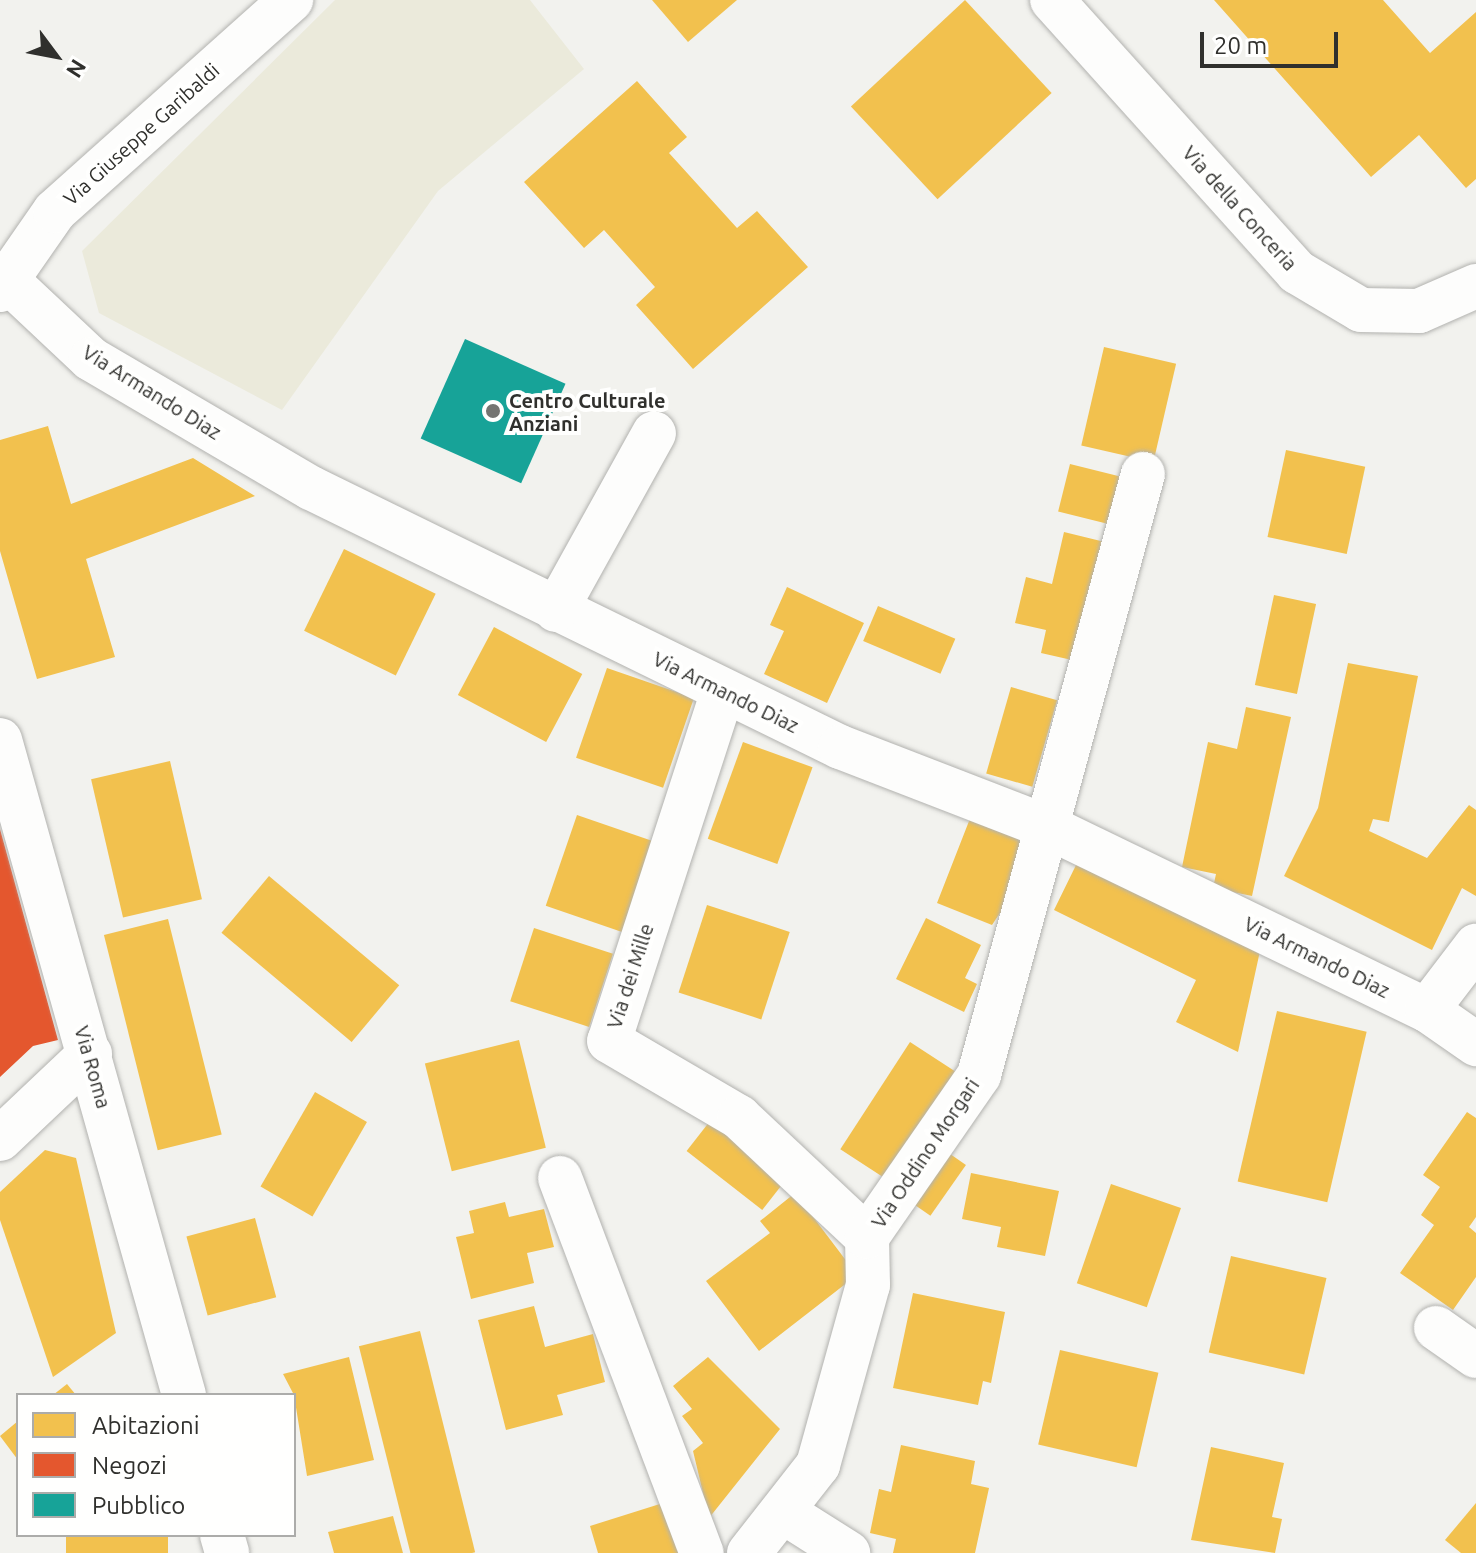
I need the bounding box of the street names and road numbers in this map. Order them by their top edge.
street label: Via Giuseppe Garibaldi [58,58,224,210]
street label: Via della Conceria [1178,141,1302,275]
street label: Via Armando Diaz [78,340,226,444]
street label: Via Armando Diaz [649,646,803,738]
street label: Via Armando Diaz [1240,911,1394,1003]
street label: Via dei Mille [602,920,658,1032]
street label: Via Roma [70,1023,116,1111]
street label: Via Oddino Morgari [866,1074,984,1232]

